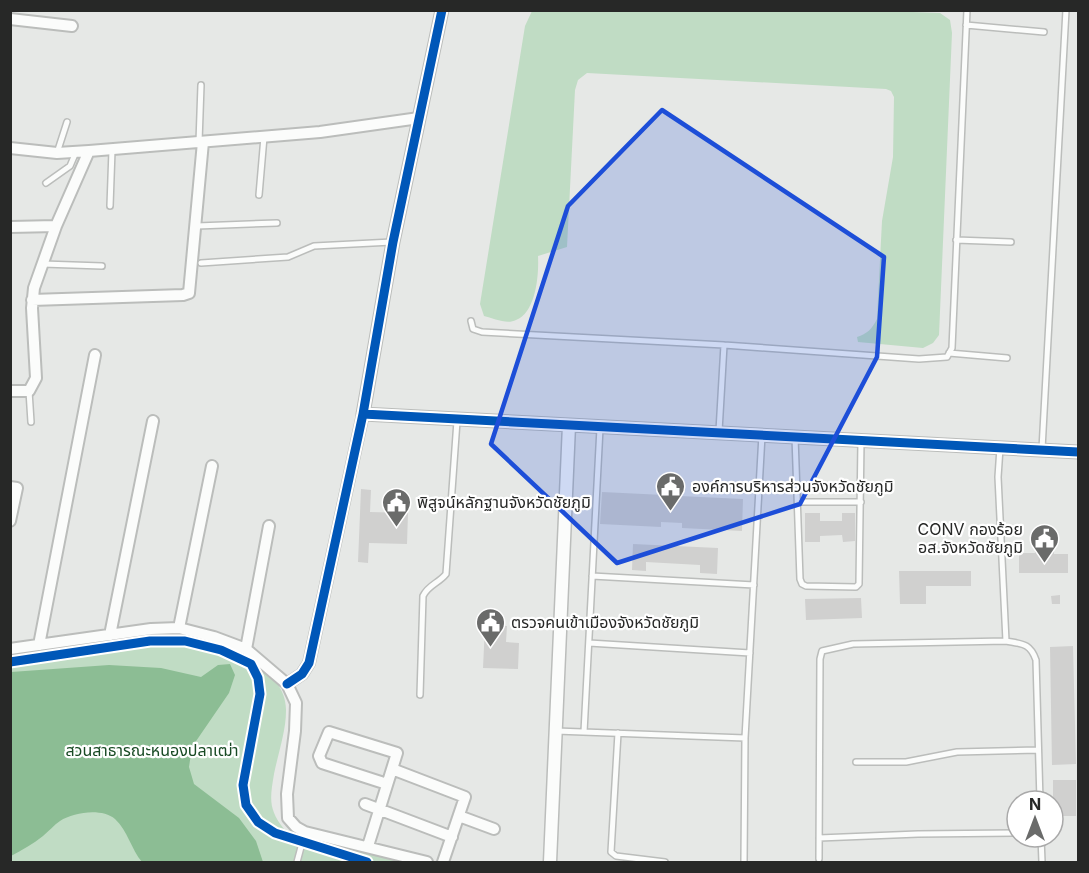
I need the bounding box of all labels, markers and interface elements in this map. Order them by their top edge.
public building icon: องค์การบริหารส่วนจังหวัดชัยภูมิ [655,470,687,512]
place label: องค์การบริหารส่วนจังหวัดชัยภูมิ [692,476,894,496]
public building icon: พิสูจน์หลักฐานจังหวัดชัยภูมิ [380,486,412,528]
place label: พิสูจน์หลักฐานจังหวัดชัยภูมิ [417,492,591,512]
place label: CONV กองร้อย อส.จังหวัดชัยภูมิ [918,519,1023,557]
public building icon: CONV กองร้อย อส.จังหวัดชัยภูมิ [1028,522,1060,564]
public building icon: ตรวจคนเข้าเมืองจังหวัดชัยภูมิ [474,606,506,648]
place label: ตรวจคนเข้าเมืองจังหวัดชัยภูมิ [511,612,699,632]
park label: สวนสาธารณะหนองปลาเฒ่า [65,740,239,760]
north arrow [1005,789,1065,849]
text: N [1029,794,1041,814]

